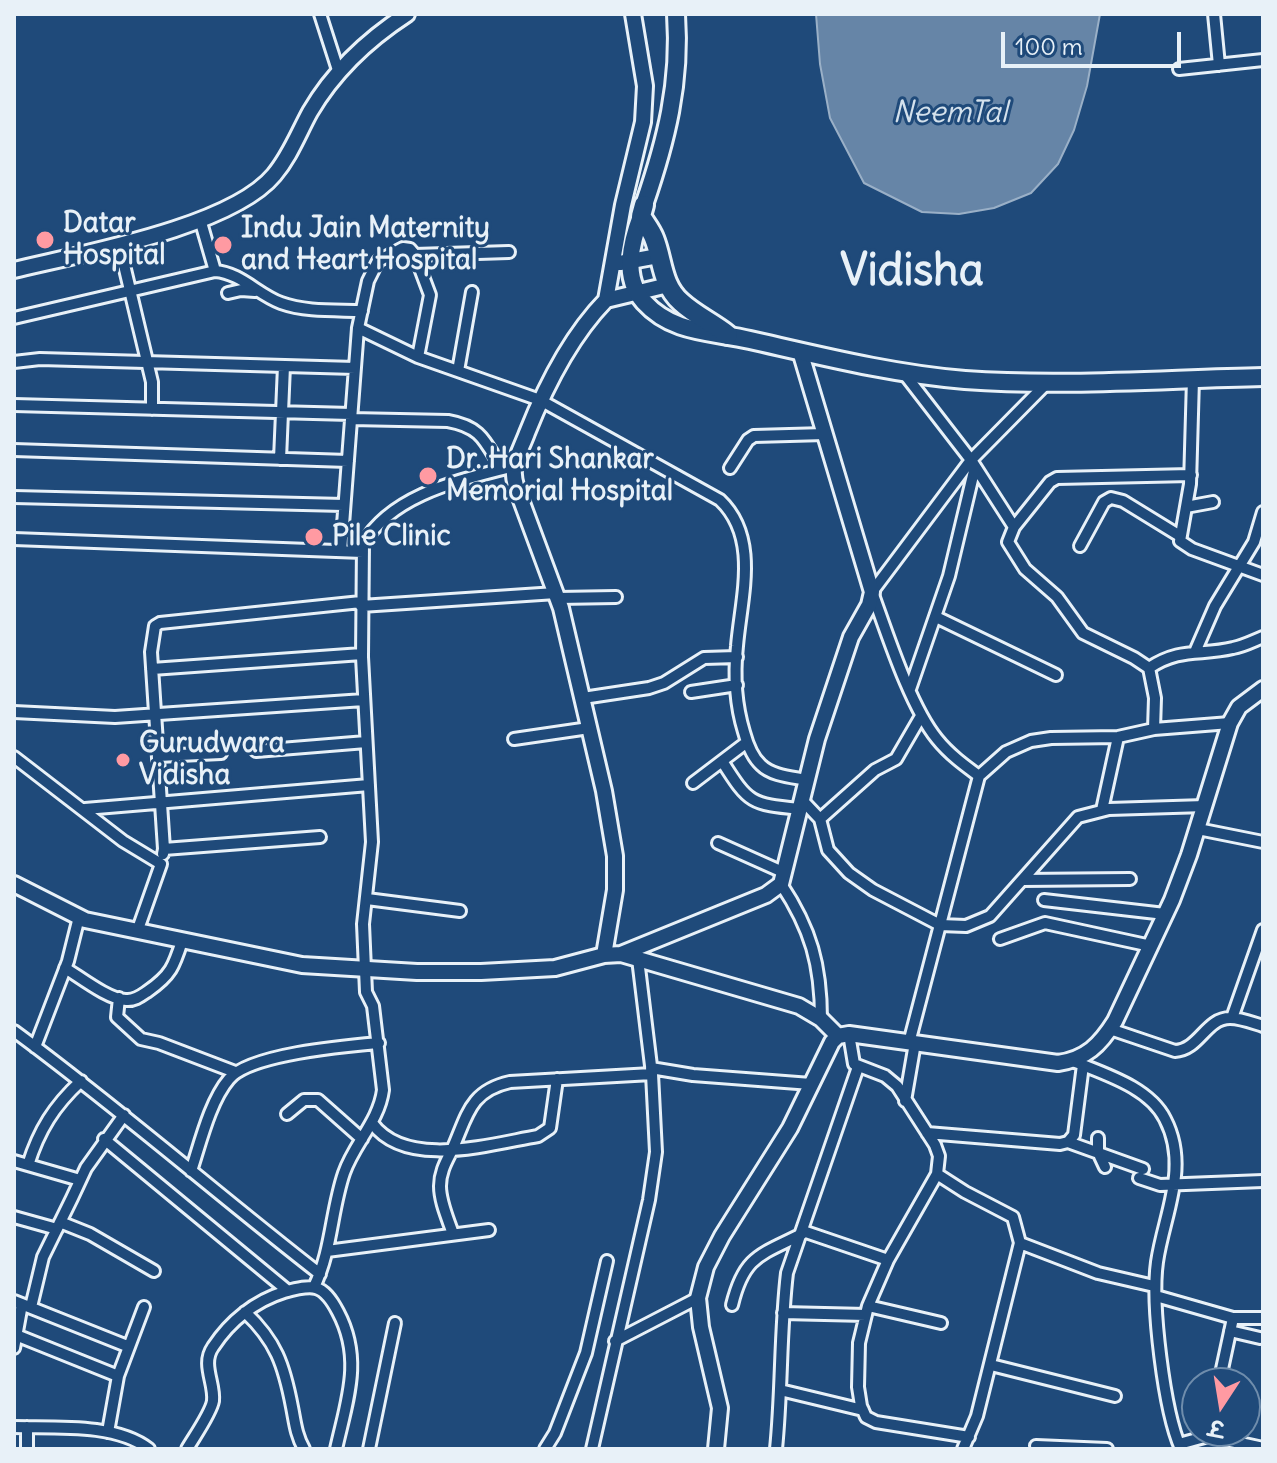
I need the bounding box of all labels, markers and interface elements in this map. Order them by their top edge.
scale bar [1005,16,1185,66]
text: 100 m [1015,31,1083,61]
water label: NeemTal [893,95,1007,131]
place label: Datar Hospital [63,207,166,273]
place label: Indu Jain Maternity and Heart Hospital [241,212,490,278]
marker: Datar Hospital [34,229,56,251]
marker: Indu Jain Maternity and Heart Hospital [212,234,234,256]
district label: Vidisha [840,246,984,298]
place label: Dr. Hari Shankar Memorial Hospital [446,443,673,509]
marker: Dr. Hari Shankar Memorial Hospital [417,465,439,487]
place label: Pile Clinic [332,520,451,554]
marker: Pile Clinic [303,526,325,548]
place label: Gurudwara Vidisha [139,727,285,793]
marker: Gurudwara Vidisha [114,751,132,769]
north arrow [1181,1367,1261,1447]
text: उ [1206,1413,1227,1444]

